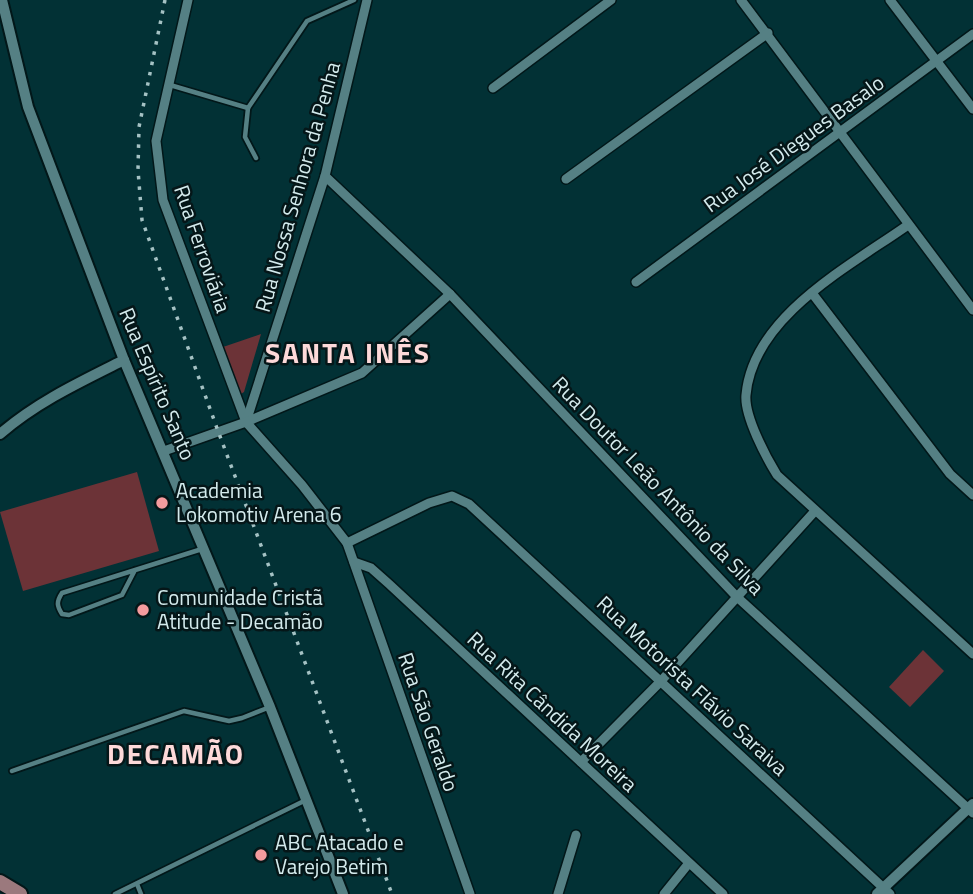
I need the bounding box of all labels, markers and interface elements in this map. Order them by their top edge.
street label: Rua Nossa Senhora da Penha [246,57,348,316]
street label: Rua José Diegues Basalo [696,67,890,220]
street label: Rua Ferroviária [166,180,240,317]
street label: Rua Espírito Santo [111,302,204,465]
district label: SANTA INÊS [265,331,431,374]
street label: Rua Doutor Leão Antônio da Silva [545,369,772,602]
place label: Academia Lokomotiv Arena 6 [176,474,342,530]
marker: Academia Lokomotiv Arena 6 [154,495,170,511]
place label: Comunidade Cristã Atitude - Decamão [157,581,323,637]
street label: Rua Motorista Flávio Saraiva [590,588,796,783]
marker: Comunidade Cristã Atitude - Decamão [135,602,151,618]
street label: Rua Rita Cândida Moreira [460,624,646,799]
street label: Rua São Geraldo [390,648,468,796]
district label: DECAMÃO [107,732,245,775]
place label: ABC Atacado e Varejo Betim [275,826,404,882]
marker: ABC Atacado e Varejo Betim [253,847,269,863]

